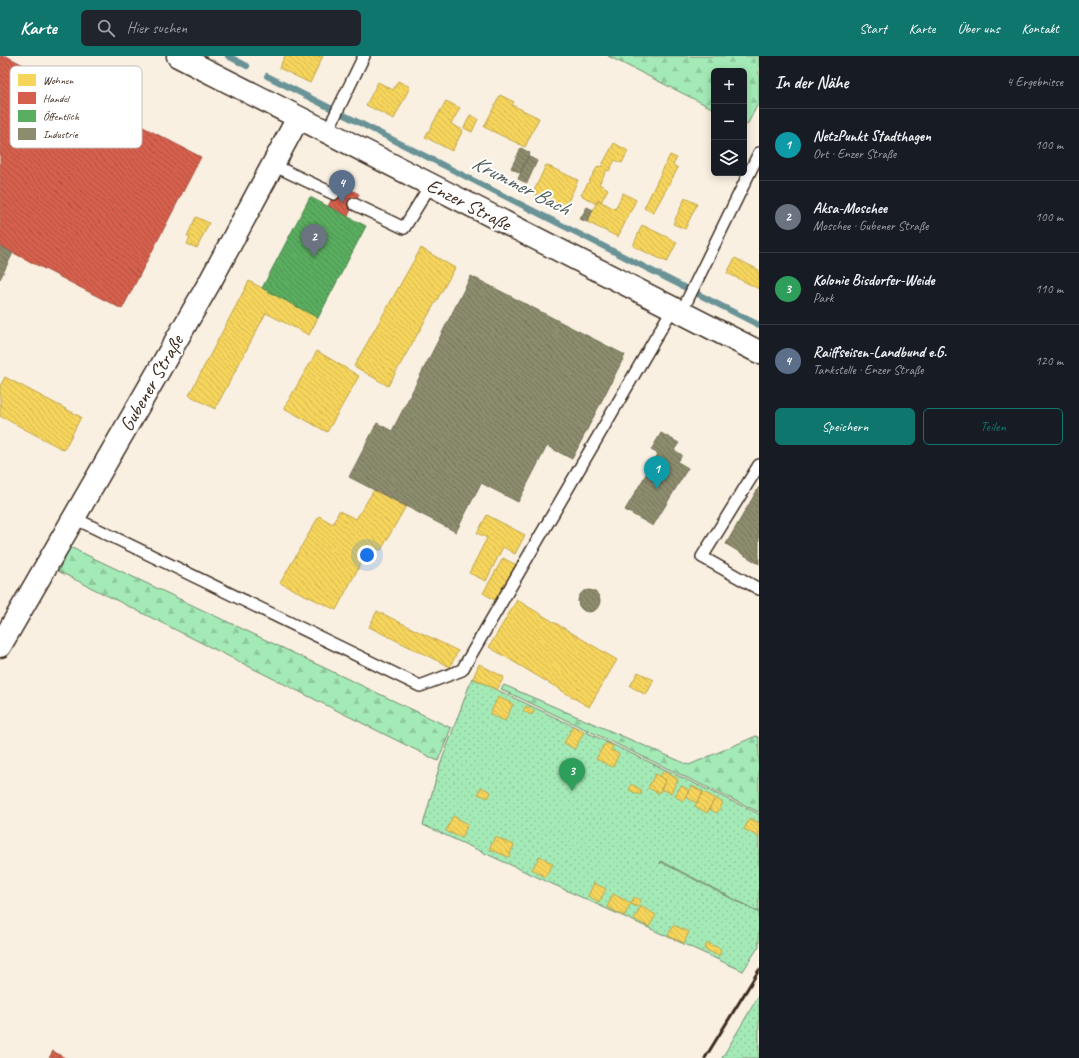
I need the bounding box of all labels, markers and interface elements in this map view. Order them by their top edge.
search box [81,10,361,46]
text: Karte [20,16,57,40]
icon: search [95,17,117,39]
text: Hier suchen [127,19,187,38]
text: Start [859,20,887,37]
text: Karte [909,20,935,37]
text: Über uns [957,20,999,37]
text: Kontakt [1021,20,1059,37]
legend [10,66,142,148]
map controls [711,68,747,176]
button: + [711,68,747,104]
text: In der Nähe [775,72,848,93]
text: Wohnen [43,73,74,87]
text: 4 Ergebnisse [1007,74,1063,90]
text: Handel [43,91,71,105]
button: − [711,104,747,140]
text: Öffentlich [43,109,80,123]
text: Industrie [43,127,79,141]
text: NetzPunkt Stadthagen [813,127,931,146]
text: 1 [785,137,791,153]
text: 100 m [1035,137,1063,153]
button: layers [711,140,747,176]
text: Ort · Enzer Straße [813,146,896,162]
water label: Krummer Bach [468,149,576,221]
pin: 4 [329,170,355,203]
street label: Enzer Straße [423,173,516,237]
text: Aksa-Moschee [813,199,887,218]
text: 2 [785,209,791,225]
text: 100 m [1035,209,1063,225]
text: Moschee · Gubener Straße [813,218,928,234]
pin: 2 [301,224,327,257]
text: Kolonie Bisdorfer-Weide [813,271,935,290]
text: 3 [785,281,791,297]
text: 110 m [1035,281,1063,297]
text: Park [813,290,834,306]
street label: Gubener Straße [114,329,190,436]
text: Raiffseisen-Landbund e.G. [813,343,947,362]
text: 4 [785,353,791,369]
text: 120 m [1035,353,1063,369]
text: Tankstelle · Enzer Straße [813,362,923,378]
button: Speichern [775,408,915,445]
button: Teilen [923,408,1063,445]
pin: 1 [644,456,670,489]
your location [357,545,377,565]
pin: 3 [559,758,585,791]

